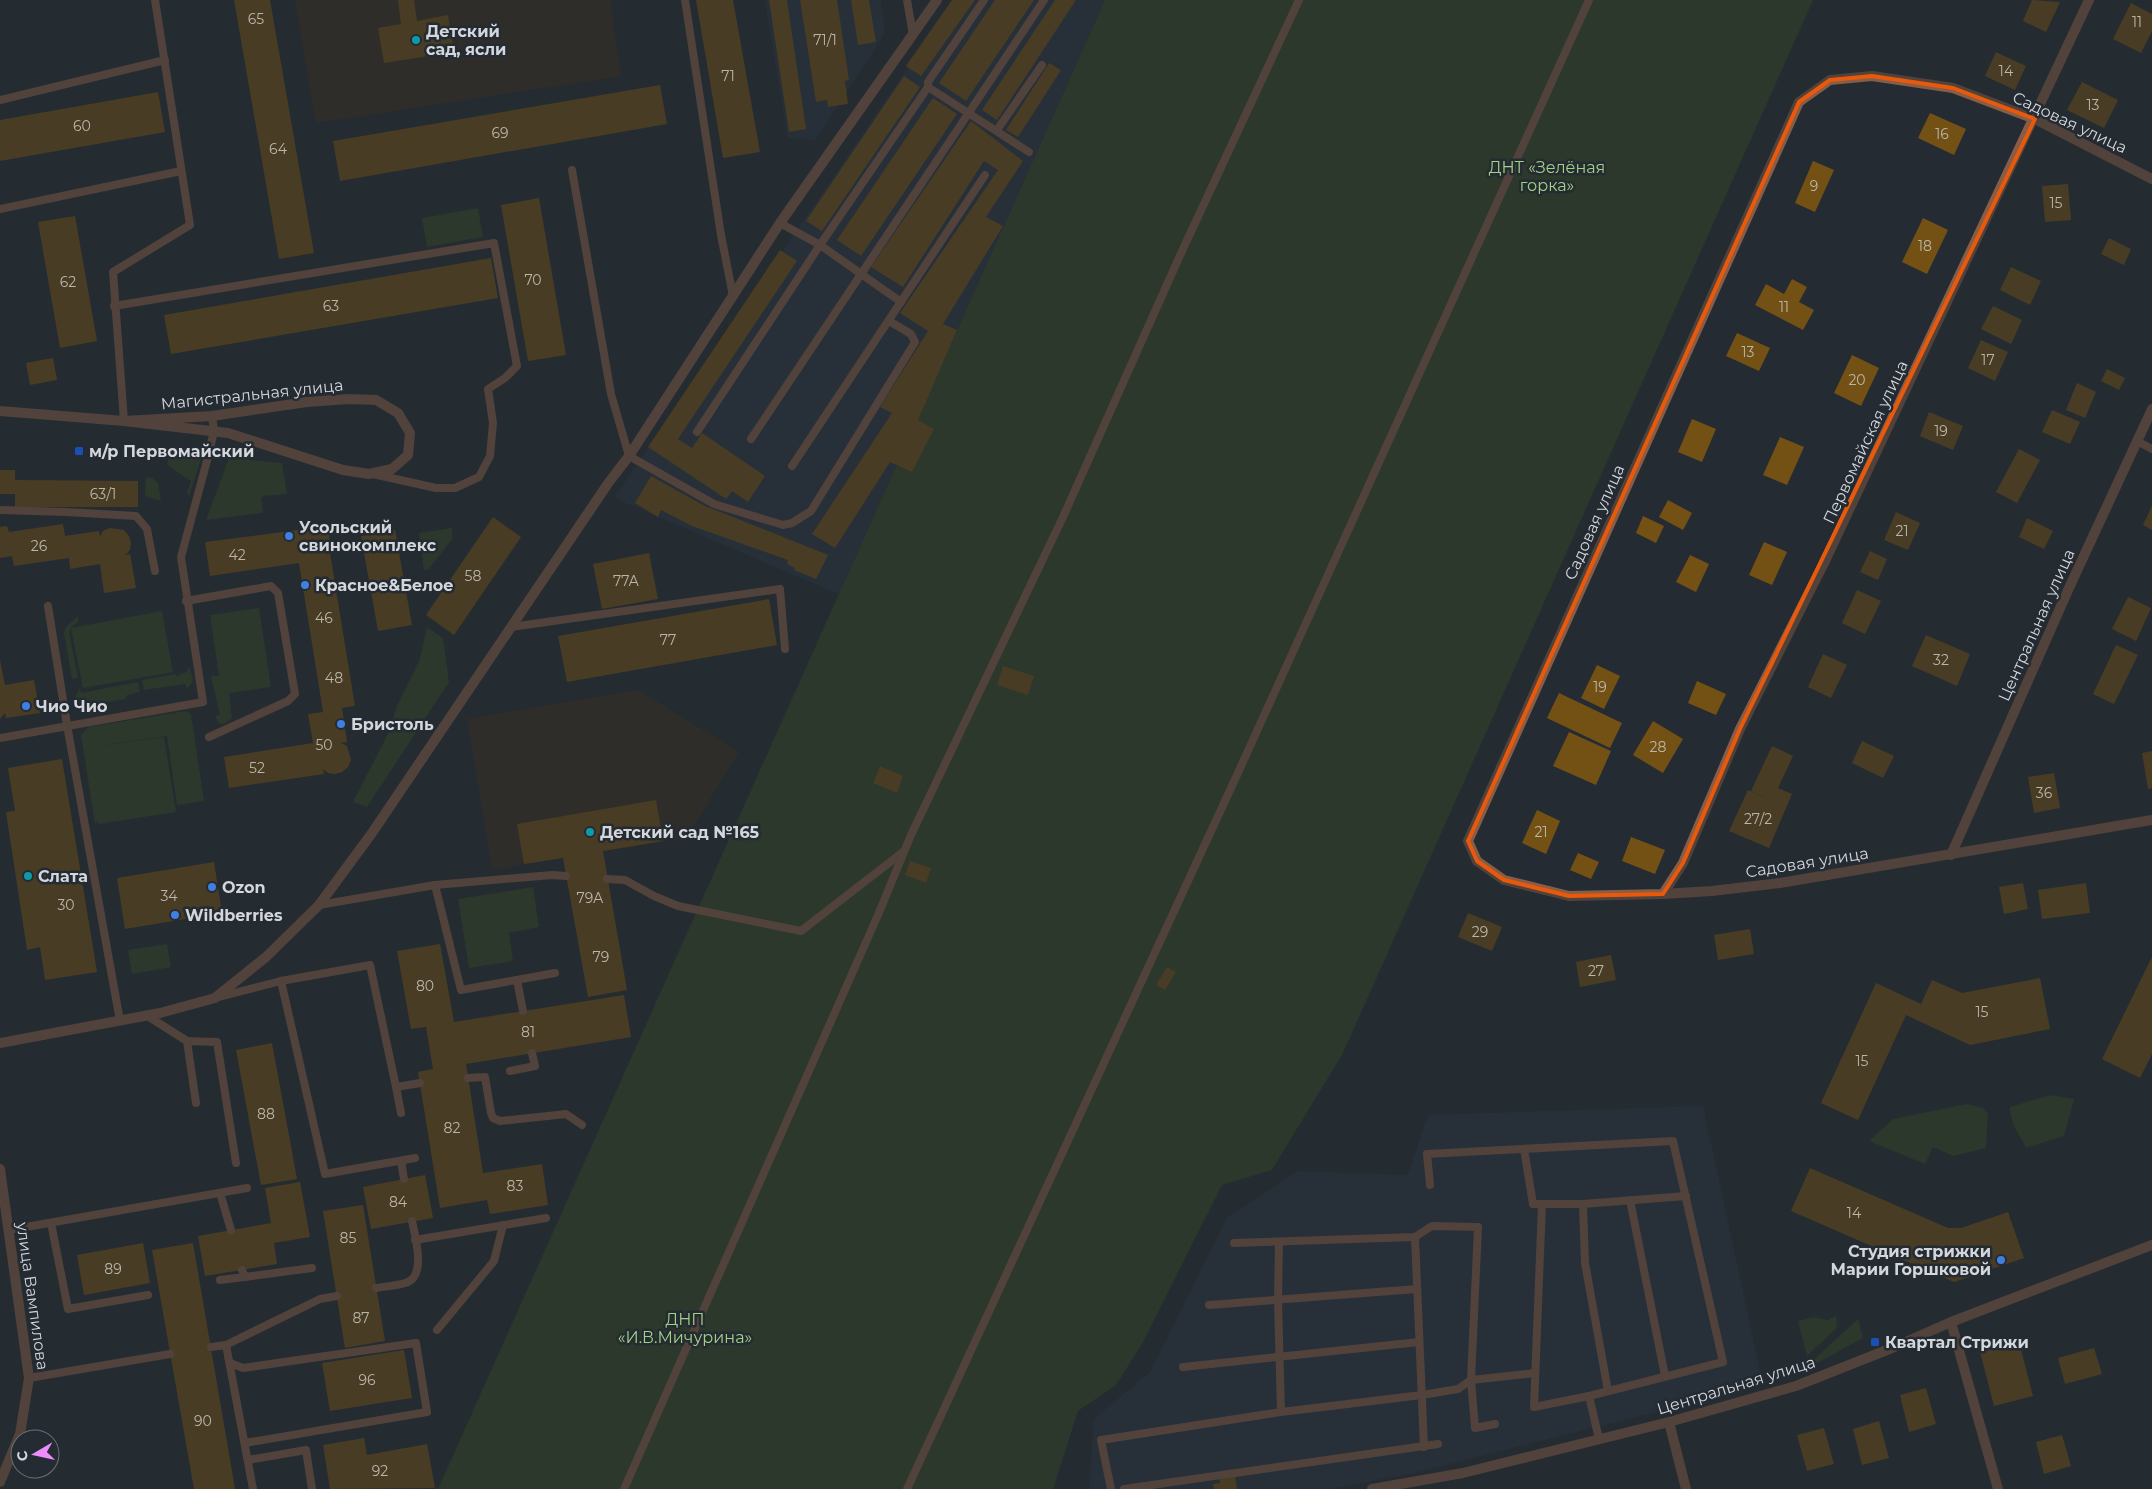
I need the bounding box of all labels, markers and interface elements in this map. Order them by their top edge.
house number: 65 [248,10,264,28]
house number: 11 [2132,13,2142,31]
place label: Детский сад, ясли [426,22,506,59]
house number: 71/1 [813,31,837,49]
marker: Детский сад, ясли [410,34,422,46]
house number: 14 [1999,62,2014,80]
house number: 71 [721,67,735,85]
street label: Садовая улица [2010,88,2130,157]
house number: 13 [2087,96,2100,114]
house number: 60 [73,117,91,135]
house number: 69 [491,124,509,142]
house number: 16 [1935,125,1949,143]
house number: 64 [269,140,288,158]
park label: ДНТ «Зелёная горка» [1489,158,1605,195]
house number: 9 [1810,177,1818,195]
house number: 15 [2050,194,2063,212]
house number: 18 [1918,237,1932,255]
house number: 70 [524,271,542,289]
house number: 62 [60,273,76,291]
house number: 63 [323,297,339,315]
house number: 11 [1779,298,1789,316]
house number: 13 [1742,343,1755,361]
house number: 17 [1981,351,1995,369]
street label: Первомайская улица [1819,357,1912,527]
house number: 20 [1848,371,1866,389]
street label: Магистральная улица [160,375,344,414]
house number: 19 [1934,422,1948,440]
place label: м/р Первомайский [89,442,254,461]
marker: м/р Первомайский [73,445,85,457]
street label: Садовая улица [1561,462,1628,583]
house number: 63/1 [90,485,116,503]
place label: Усольский свинокомплекс [299,518,437,555]
house number: 21 [1895,522,1909,540]
marker: Усольский свинокомплекс [283,530,295,542]
house number: 26 [31,537,48,555]
house number: 42 [228,546,246,564]
street label: Центральная улица [1994,546,2079,704]
house number: 58 [465,567,481,585]
house number: 77А [613,572,640,590]
place label: Красное&Белое [315,576,454,595]
marker: Красное&Белое [299,579,311,591]
house number: 46 [315,609,333,627]
house number: 77 [660,631,676,649]
house number: 32 [1933,651,1949,669]
house number: 48 [325,669,343,687]
house number: 19 [1593,678,1607,696]
place label: Чио Чио [36,697,108,716]
marker: Чио Чио [20,700,32,712]
place label: Бристоль [351,715,434,734]
marker: Бристоль [335,718,347,730]
house number: 50 [315,736,333,754]
house number: 28 [1650,738,1667,756]
house number: 52 [249,759,265,777]
house number: 36 [2036,784,2053,802]
house number: 27/2 [1744,810,1772,828]
place label: Детский сад №165 [600,823,760,842]
house number: 21 [1534,823,1548,841]
marker: Детский сад №165 [584,826,596,838]
street label: Садовая улица [1744,843,1870,882]
place label: Слата [38,867,88,886]
marker: Слата [22,870,34,882]
place label: Ozon [222,878,266,897]
marker: Ozon [206,881,218,893]
house number: 34 [160,887,178,905]
house number: 79А [576,889,604,907]
house number: 30 [57,896,75,914]
place label: Wildberries [185,906,283,925]
marker: Wildberries [169,909,181,921]
house number: 29 [1472,923,1488,941]
house number: 79 [593,948,609,966]
house number: 27 [1588,962,1604,980]
house number: 80 [416,977,434,995]
house number: 15 [1976,1003,1989,1021]
house number: 81 [521,1023,535,1041]
house number: 15 [1856,1052,1869,1070]
house number: 88 [257,1105,275,1123]
house number: 82 [444,1119,460,1137]
house number: 83 [507,1177,524,1195]
house number: 84 [389,1193,408,1211]
house number: 14 [1847,1204,1862,1222]
street label: улица Вампилова [13,1220,52,1371]
house number: 85 [340,1229,357,1247]
place label: Студия стрижки Марии Горшковой [1831,1242,1991,1279]
marker: Студия стрижки Марии Горшковой [1995,1254,2007,1266]
house number: 89 [104,1260,122,1278]
house number: 87 [352,1309,370,1327]
park label: ДНП «И.В.Мичурина» [618,1310,752,1347]
place label: Квартал Стрижи [1885,1333,2029,1352]
marker: Квартал Стрижи [1869,1336,1881,1348]
street label: Центральная улица [1655,1352,1818,1419]
house number: 96 [358,1371,376,1389]
house number: 90 [194,1412,212,1430]
north arrow [10,1429,60,1479]
text: С [12,1450,32,1462]
house number: 92 [372,1462,388,1480]

